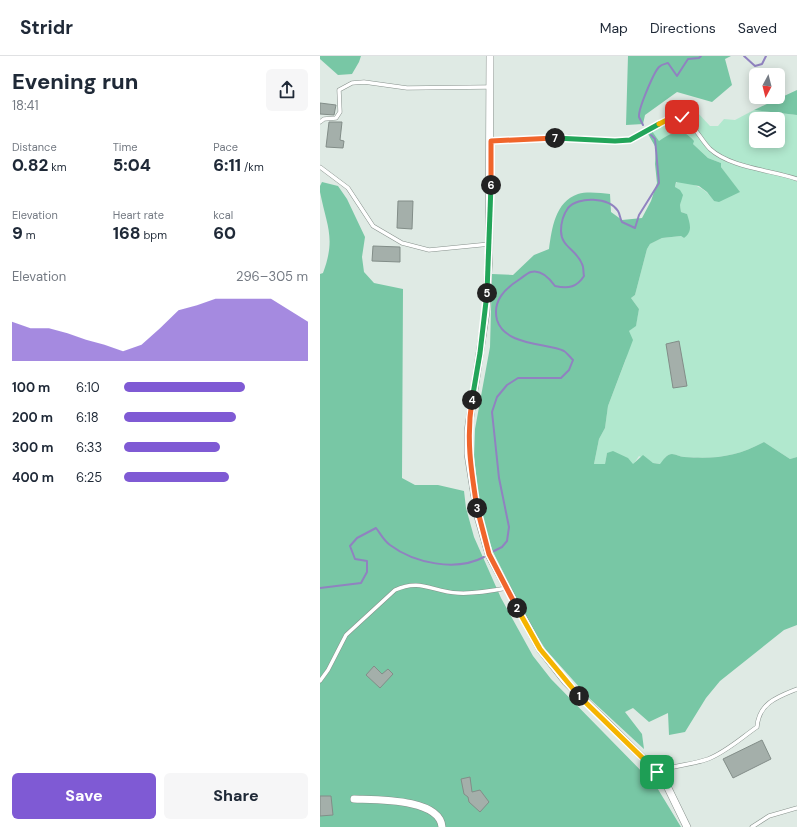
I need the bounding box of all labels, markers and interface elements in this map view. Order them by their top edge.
text: Stridr [20,15,73,40]
text: Map [600,19,628,37]
text: Directions [650,19,716,37]
text: Saved [738,19,777,37]
text: Evening run [12,67,138,96]
north arrow [749,68,785,104]
map controls [749,68,785,148]
button: share [266,69,308,111]
text: 18:41 [12,97,39,114]
pin [665,100,699,134]
icon: check [671,106,693,128]
button: layers [749,112,785,148]
pin: 7 [545,128,565,148]
text: 7 [552,131,558,145]
text: Distance [12,140,57,154]
text: Time [113,140,138,154]
text: Pace [213,140,238,154]
text: 0.82 [12,154,48,176]
text: 5:04 [113,154,151,176]
text: 6:11 [213,154,241,176]
text: km [48,160,67,174]
text: /km [241,160,264,174]
pin: 6 [481,175,501,195]
text: 6 [488,178,494,192]
text: Elevation [12,208,58,222]
text: Heart rate [113,208,164,222]
text: kcal [213,208,233,222]
text: 9 [12,222,23,244]
text: 168 [113,222,141,244]
text: 60 [213,222,236,244]
text: m [23,228,36,242]
text: bpm [141,228,167,242]
text: Elevation [12,268,66,285]
text: 296–305 m [236,268,308,285]
pin: 5 [477,283,497,303]
text: 5 [484,286,490,300]
text: 100 m [12,379,50,396]
text: 6:10 [76,379,100,396]
pin: 4 [462,390,482,410]
text: 4 [468,393,476,407]
text: 200 m [12,409,53,426]
text: 6:18 [76,409,99,426]
text: 300 m [12,439,53,456]
text: 6:33 [76,439,102,456]
text: 400 m [12,469,54,486]
text: 6:25 [76,469,102,486]
pin: 3 [467,498,487,518]
text: 3 [474,501,480,515]
pin: 2 [507,598,527,618]
text: 2 [514,601,520,615]
pin: 1 [569,686,589,706]
text: 1 [577,689,581,703]
pin [640,755,674,789]
icon: arrive [646,761,668,783]
button: Save [12,773,156,819]
button: Share [164,773,308,819]

